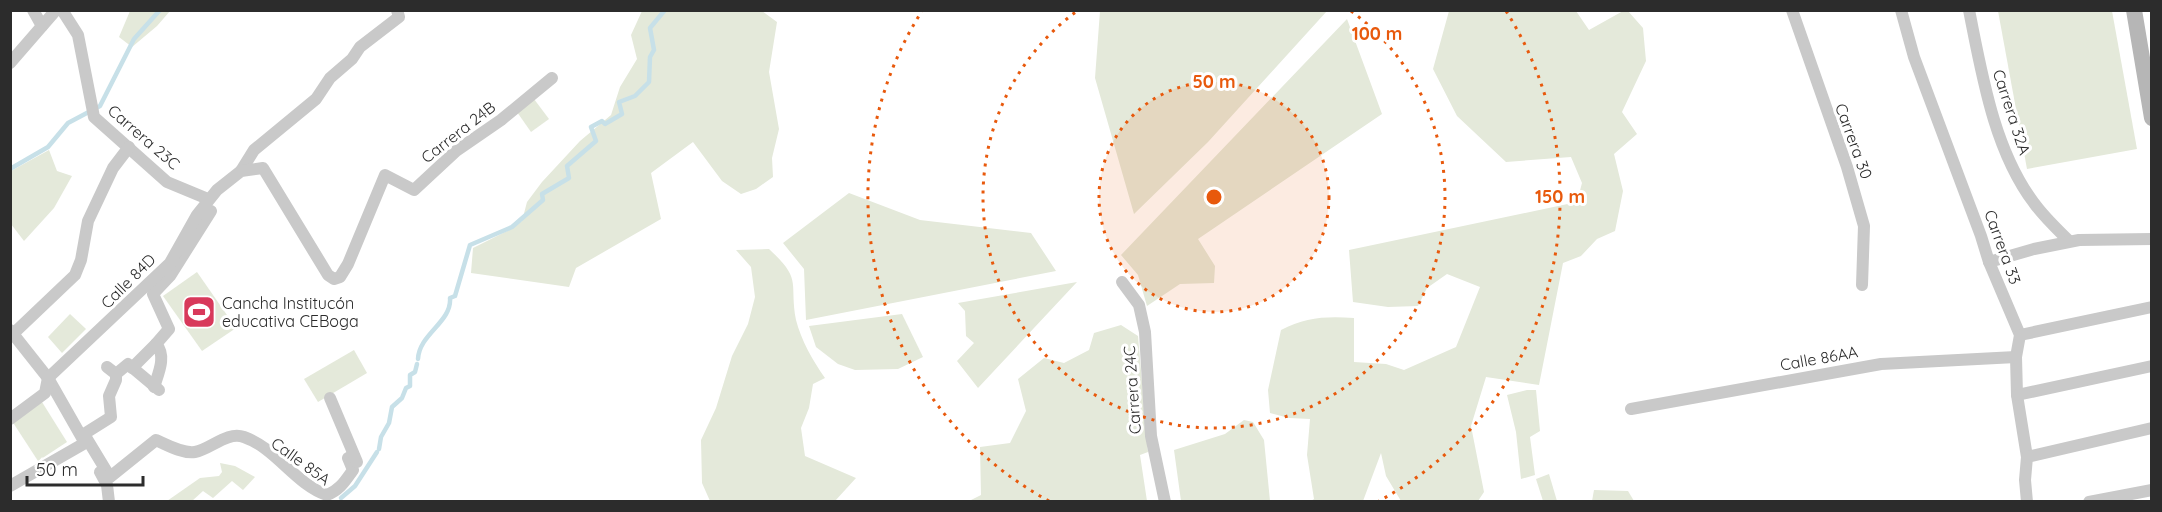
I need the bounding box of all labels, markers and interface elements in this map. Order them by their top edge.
text: 100 m [1352,22,1402,45]
street label: Carrera 32A [1989,67,2035,157]
text: 50 m [1192,70,1236,93]
street label: Carrera 24B [417,97,499,167]
street label: Carrera 23C [104,100,184,174]
street label: Carrera 30 [1831,100,1877,182]
text: 150 m [1535,185,1585,208]
centre of rings [1204,187,1224,207]
street label: Carrera 33 [1980,207,2026,287]
street label: Calle 84D [96,249,160,313]
place label: Cancha Institucón educativa CEBoga [222,293,359,331]
sports icon: Cancha Institucón educativa CEBoga [181,294,217,330]
street label: Calle 86AA [1779,341,1859,375]
street label: Carrera 24C [1119,345,1145,435]
street label: Calle 85A [267,433,335,489]
scale bar [27,449,142,487]
text: 50 m [36,458,78,481]

